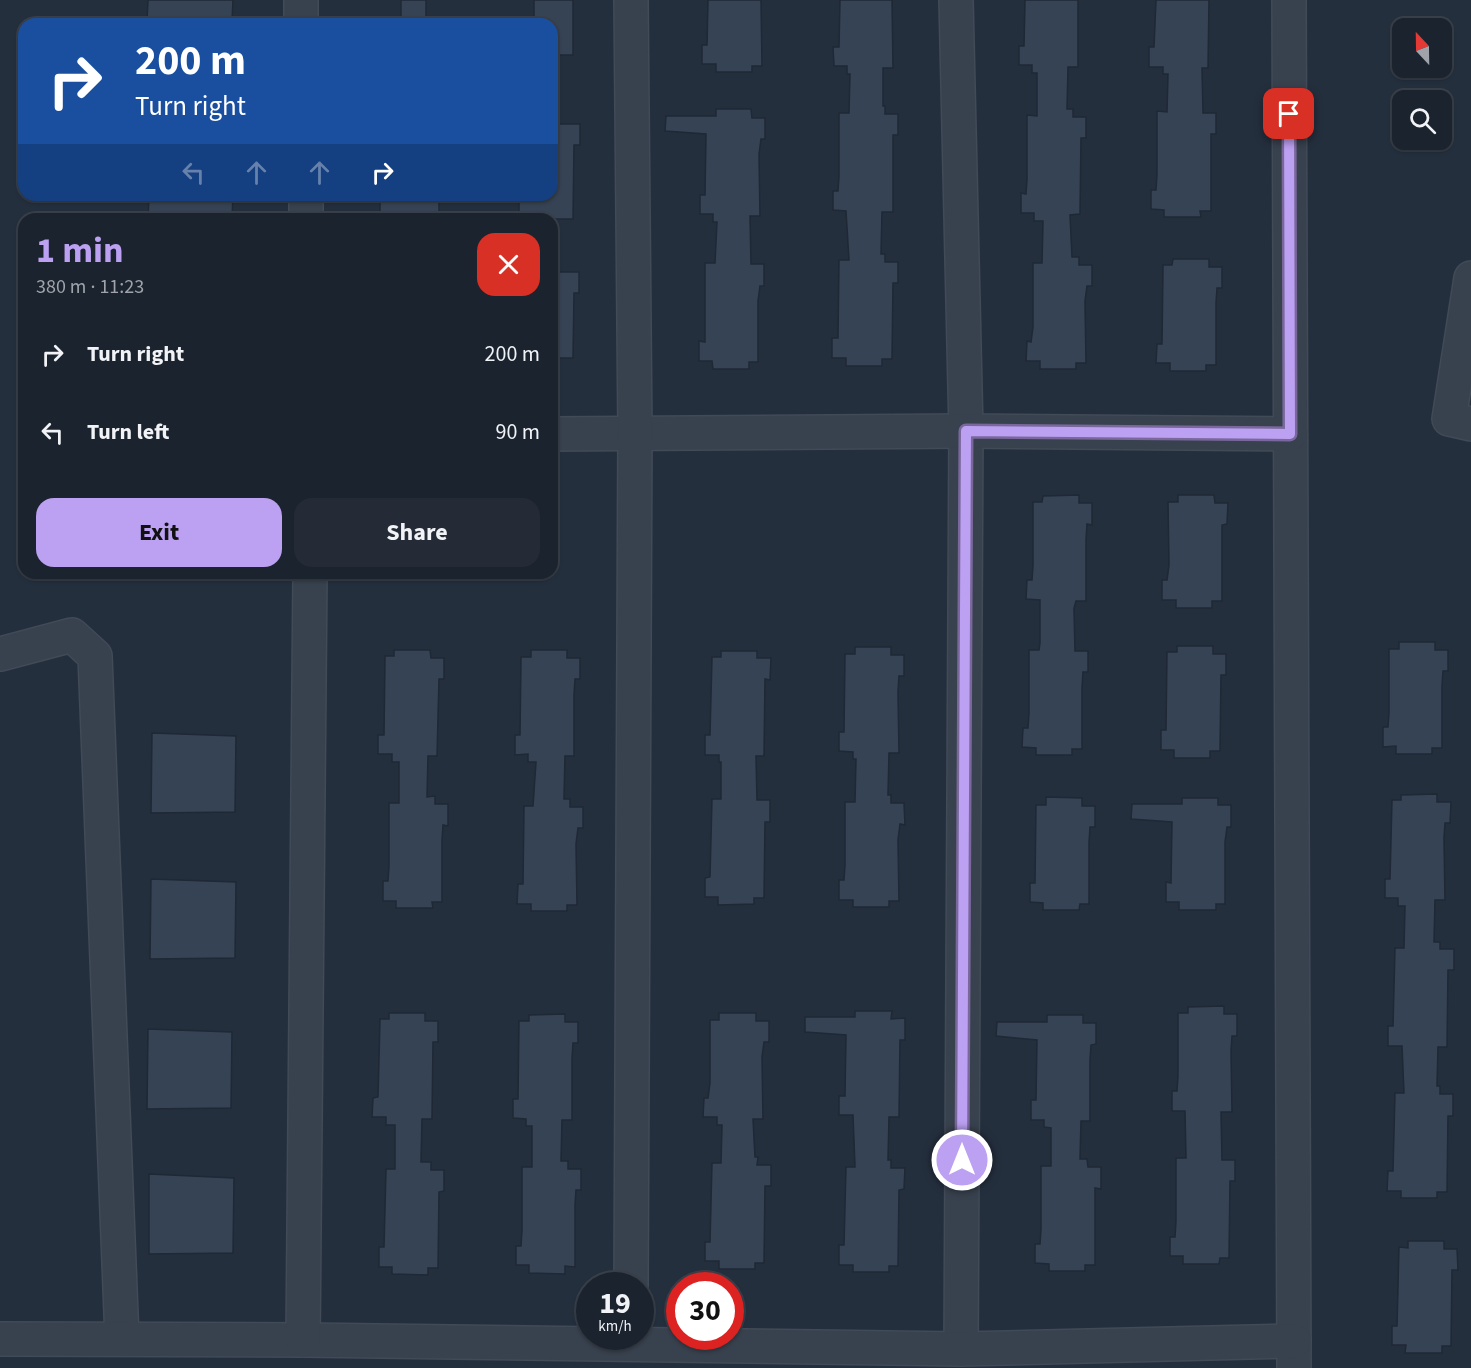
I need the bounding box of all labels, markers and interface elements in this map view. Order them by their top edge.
north arrow [1392,18,1452,78]
map controls [1392,18,1452,150]
text: 200 m [135,31,246,91]
icon: right [36,42,114,120]
text: Turn right [135,87,246,126]
pin [1263,88,1314,139]
button: search [1392,90,1452,150]
icon: arrive [1272,97,1305,130]
icon: left [177,156,210,189]
icon: ahead [240,156,273,189]
icon: ahead [303,156,336,189]
icon: right [366,156,399,189]
text: 1 min [36,225,124,276]
button: close [477,233,540,296]
text: 380 m · 11:23 [36,273,144,301]
icon: right [36,338,69,371]
text: Turn right [87,338,184,370]
text: 200 m [485,338,540,370]
icon: left [36,416,69,449]
text: Turn left [87,416,169,448]
text: 90 m [495,416,540,448]
button: Exit [36,498,282,567]
button: Share [294,498,540,567]
position arrow [930,1128,994,1192]
speed limit sign: 30 [666,1272,744,1350]
text: 19 [599,1282,631,1325]
text: km/h [598,1316,632,1337]

